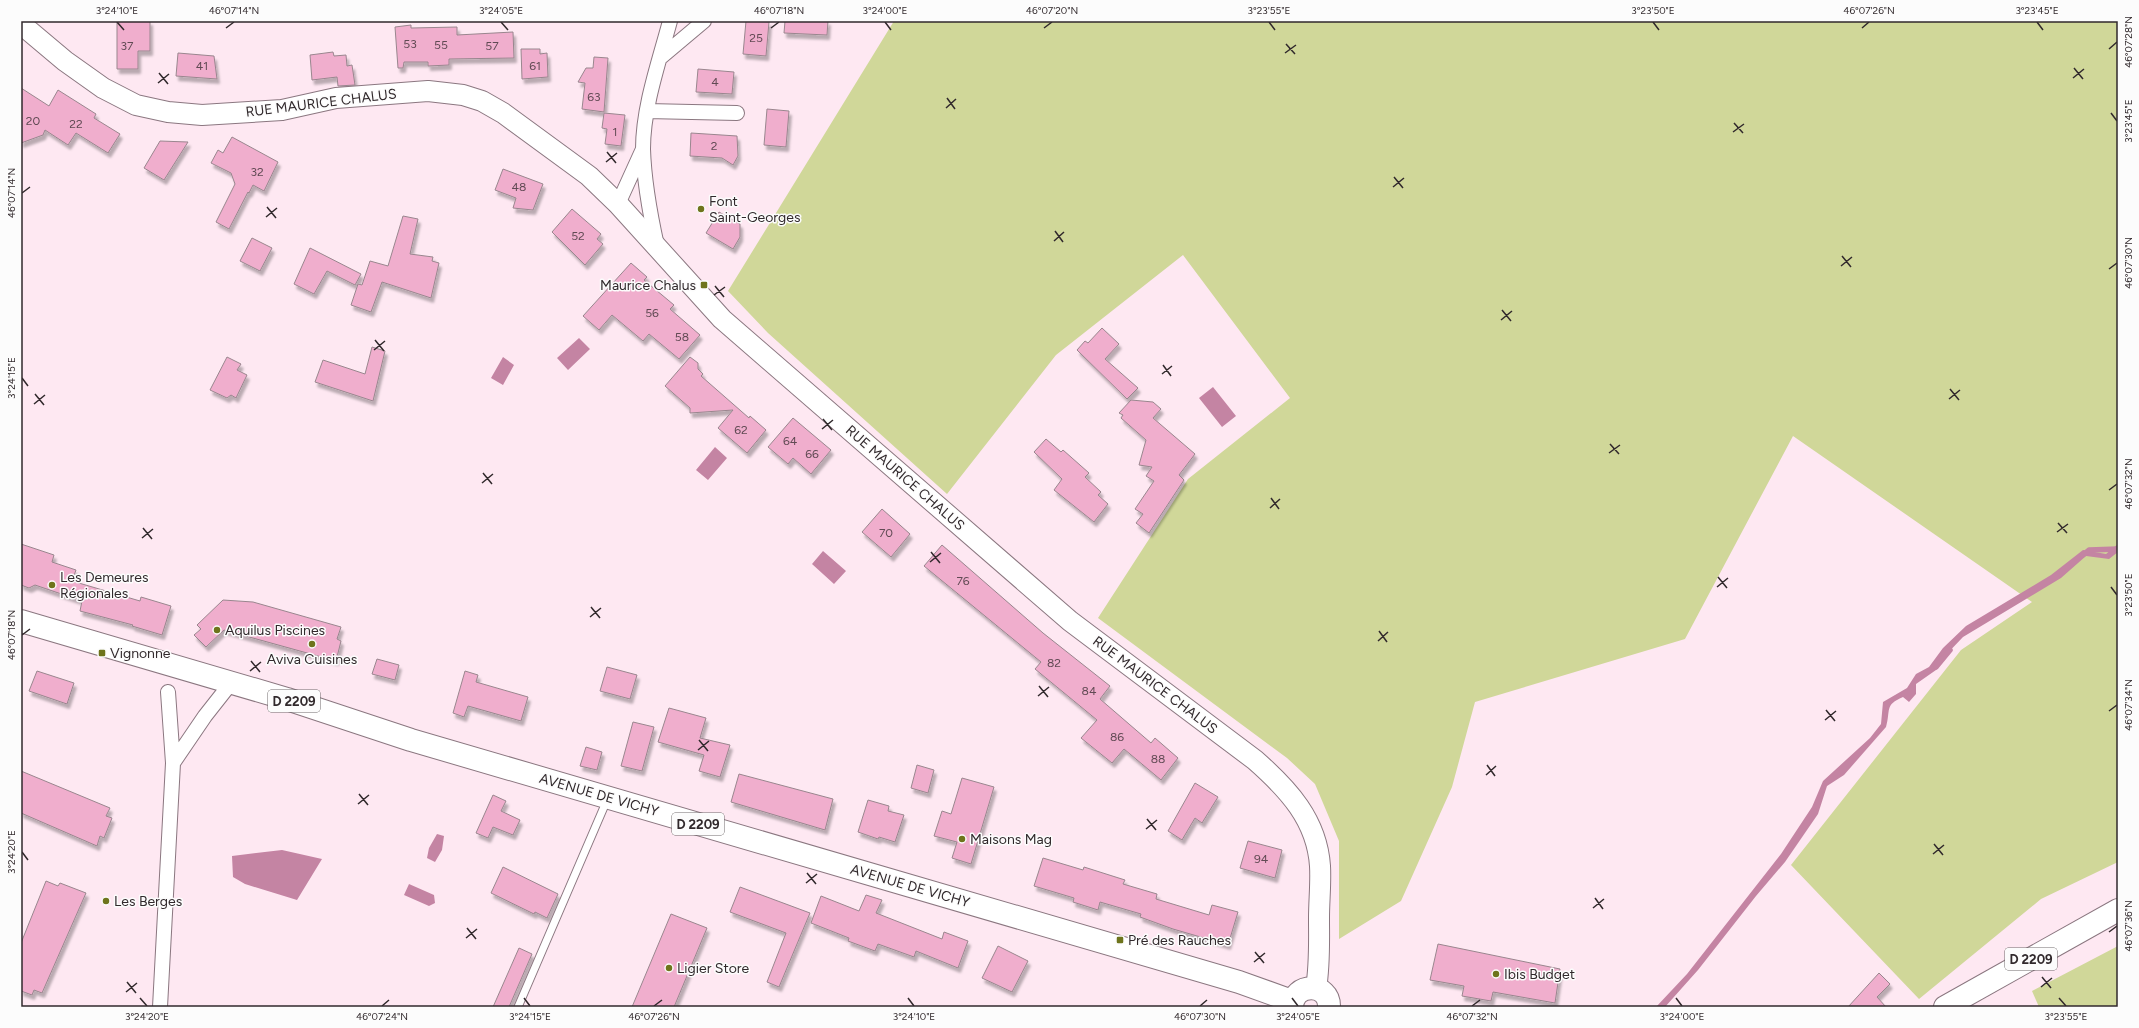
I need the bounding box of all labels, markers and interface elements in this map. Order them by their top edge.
text: 3°24'10"E [96,4,138,17]
text: 46°07'14"N [209,4,259,17]
text: 3°24'05"E [479,4,523,17]
text: 46°07'18"N [754,4,804,17]
text: 3°24'00"E [863,4,908,17]
text: 46°07'20"N [1026,4,1078,17]
text: 3°23'55"E [1248,4,1290,17]
text: 3°23'50"E [1631,4,1675,17]
text: 46°07'26"N [1843,4,1895,17]
text: 3°23'45"E [2015,4,2059,17]
text: 46°07'28"N [2122,16,2135,68]
house number: 25 [749,31,763,45]
house number: 53 [403,37,417,51]
house number: 55 [434,38,448,52]
house number: 37 [121,39,134,53]
house number: 57 [485,39,499,53]
house number: 41 [196,59,208,73]
house number: 61 [529,59,541,73]
house number: 4 [711,75,719,89]
street label: RUE MAURICE CHALUS [245,85,397,121]
house number: 63 [587,90,601,104]
text: 3°23'45"E [2122,99,2135,143]
house number: 20 [26,114,41,128]
house number: 22 [69,117,83,131]
house number: 1 [613,125,617,139]
house number: 2 [711,139,717,153]
house number: 32 [250,165,264,179]
text: 46°07'14"N [5,168,18,218]
house number: 48 [512,180,526,194]
place label: Font Saint-Georges [709,193,800,226]
marker: Font Saint-Georges [696,204,706,214]
house number: 52 [571,229,585,243]
text: 46°07'30"N [2122,237,2135,289]
place label: Maurice Chalus [600,277,696,294]
marker: Maurice Chalus [699,280,709,290]
house number: 56 [645,306,659,320]
house number: 58 [675,330,689,344]
text: 3°24'15"E [5,357,18,399]
street label: RUE MAURICE CHALUS [842,422,968,534]
house number: 62 [734,423,748,437]
house number: 64 [783,434,798,448]
house number: 66 [805,447,819,461]
text: 46°07'32"N [2122,458,2135,510]
house number: 70 [879,526,893,540]
place label: Les Demeures Régionales [60,569,148,602]
text: 3°23'50"E [2122,573,2135,617]
house number: 76 [956,574,970,588]
marker: Les Demeures Régionales [47,580,57,590]
text: 46°07'18"N [5,610,18,660]
place label: Aquilus Piscines [225,622,325,639]
marker: Aquilus Piscines [212,625,222,635]
street label: RUE MAURICE CHALUS [1089,633,1221,737]
marker: Aviva Cuisines [307,639,317,649]
place label: Vignonne [110,645,171,662]
marker: Vignonne [97,648,107,658]
place label: Aviva Cuisines [267,651,357,668]
house number: 82 [1047,656,1061,670]
text: 46°07'34"N [2122,679,2135,731]
house number: 84 [1082,684,1097,698]
road number: D 2209 [268,690,320,712]
house number: 86 [1110,730,1124,744]
house number: 88 [1151,752,1165,766]
street label: AVENUE DE VICHY [537,770,661,820]
road number: D 2209 [672,813,724,835]
text: 3°24'20"E [5,830,18,874]
place label: Maisons Mag [970,831,1052,848]
marker: Maisons Mag [957,834,967,844]
house number: 94 [1254,852,1269,866]
street label: AVENUE DE VICHY [848,861,972,911]
place label: Les Berges [114,893,182,910]
marker: Les Berges [101,896,111,906]
text: 46°07'36"N [2122,900,2135,952]
place label: Pré des Rauches [1128,932,1231,949]
marker: Pré des Rauches [1115,935,1125,945]
road number: D 2209 [2005,948,2057,970]
place label: Ligier Store [677,960,750,977]
marker: Ligier Store [664,963,674,973]
place label: Ibis Budget [1504,966,1575,983]
marker: Ibis Budget [1491,969,1501,979]
text: 3°24'20"E [125,1010,169,1023]
text: 46°07'24"N [356,1010,408,1023]
text: 3°24'15"E [509,1010,551,1023]
text: 46°07'26"N [628,1010,680,1023]
text: 3°24'10"E [893,1010,935,1023]
text: 46°07'30"N [1174,1010,1226,1023]
text: 3°24'05"E [1276,1010,1320,1023]
text: 46°07'32"N [1446,1010,1498,1023]
text: 3°24'00"E [1660,1010,1705,1023]
text: 3°23'55"E [2045,1010,2087,1023]

